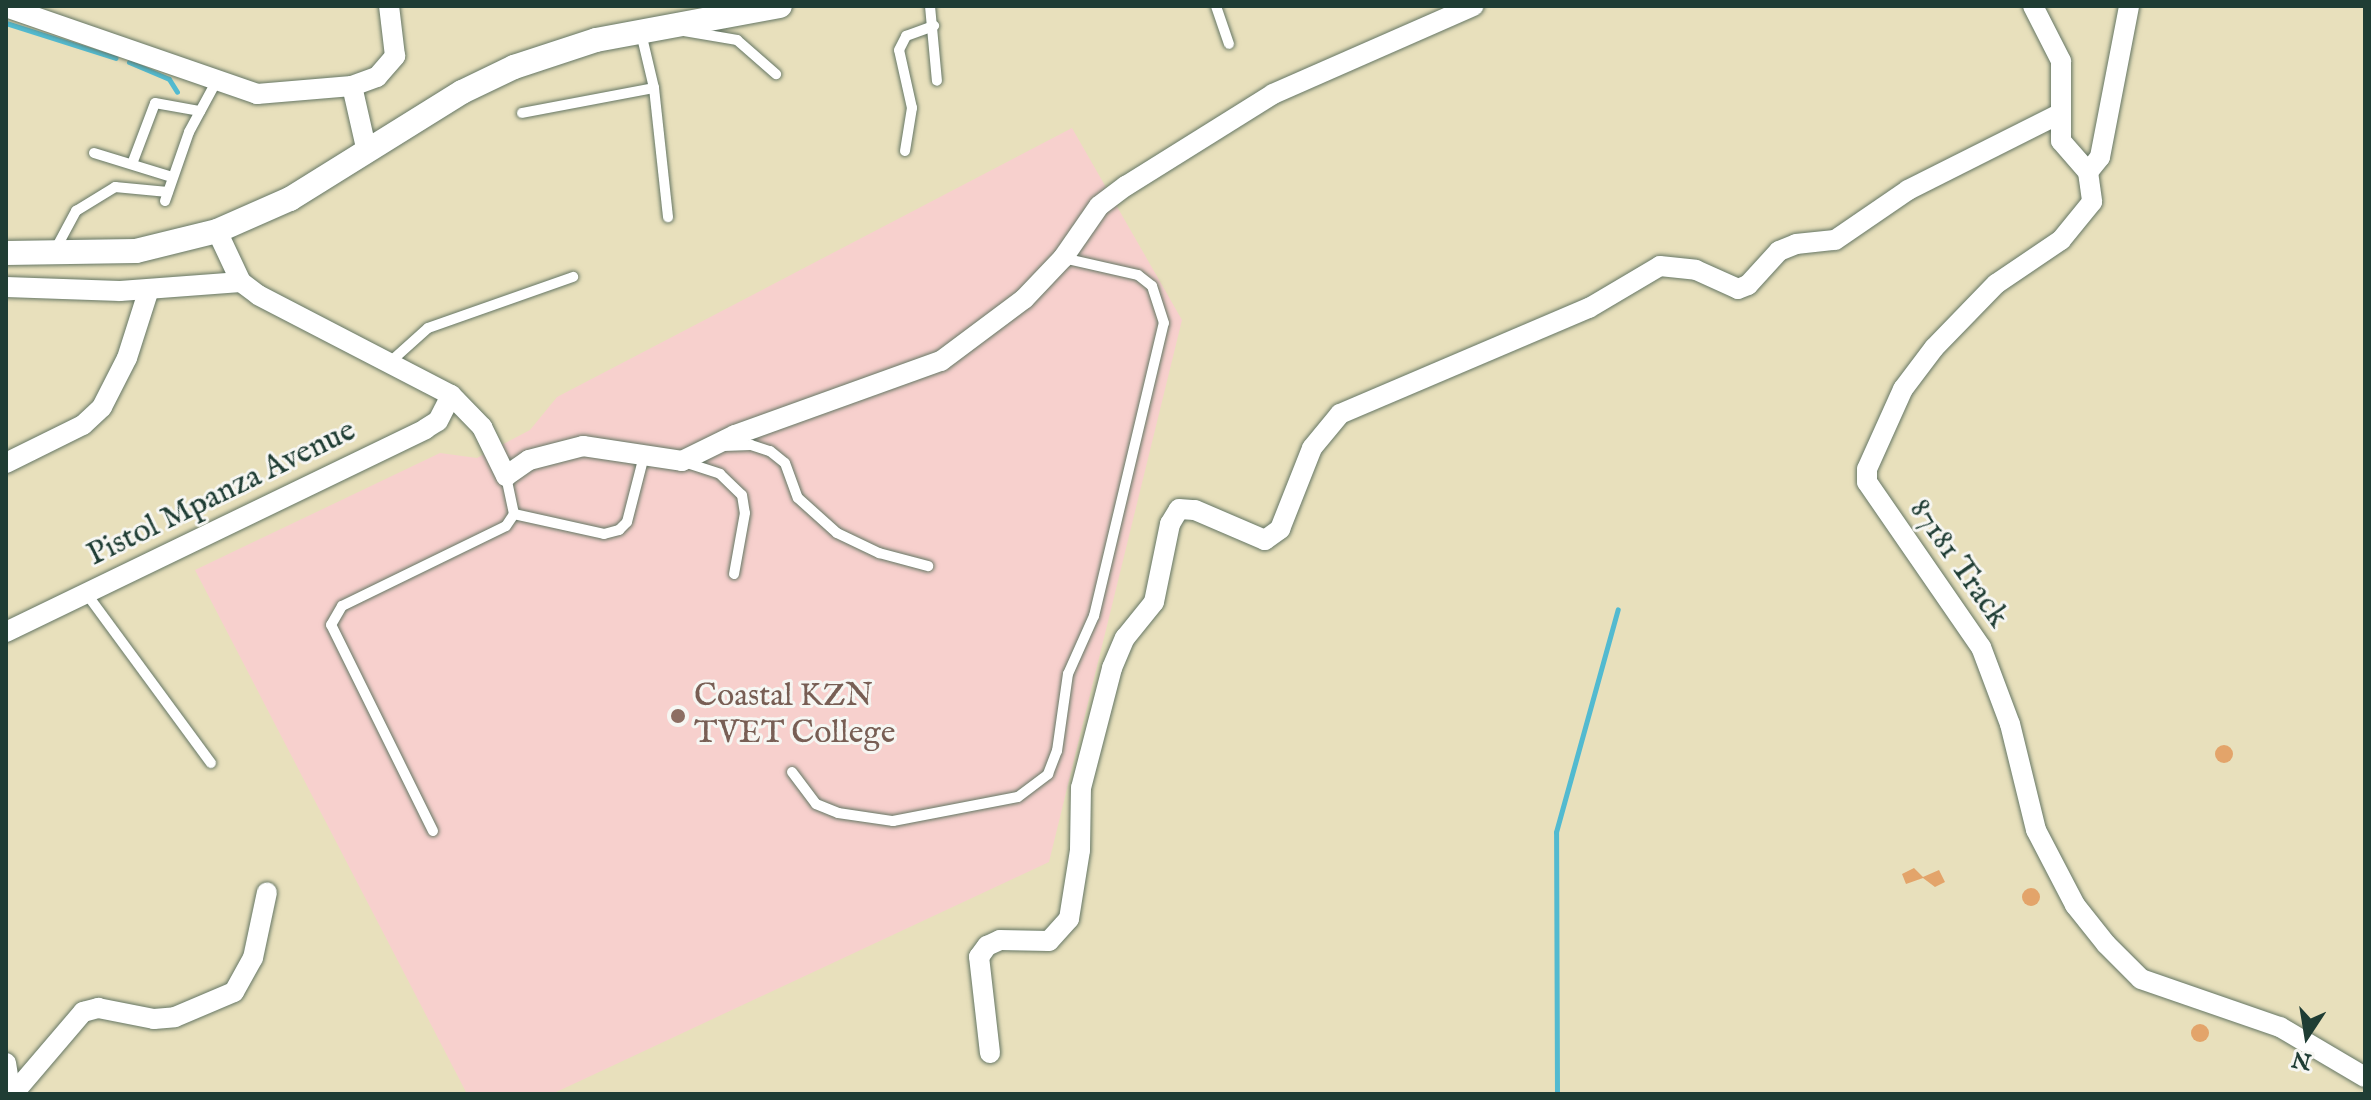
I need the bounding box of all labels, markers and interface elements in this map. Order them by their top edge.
street label: Pistol Mpanza Avenue [82,412,362,576]
street label: 87181 Track [1900,492,2016,636]
place label: Coastal KZN TVET College [694,679,895,754]
marker: Coastal KZN TVET College [669,707,687,725]
north arrow [2267,996,2347,1076]
text: N [2290,1044,2314,1075]

